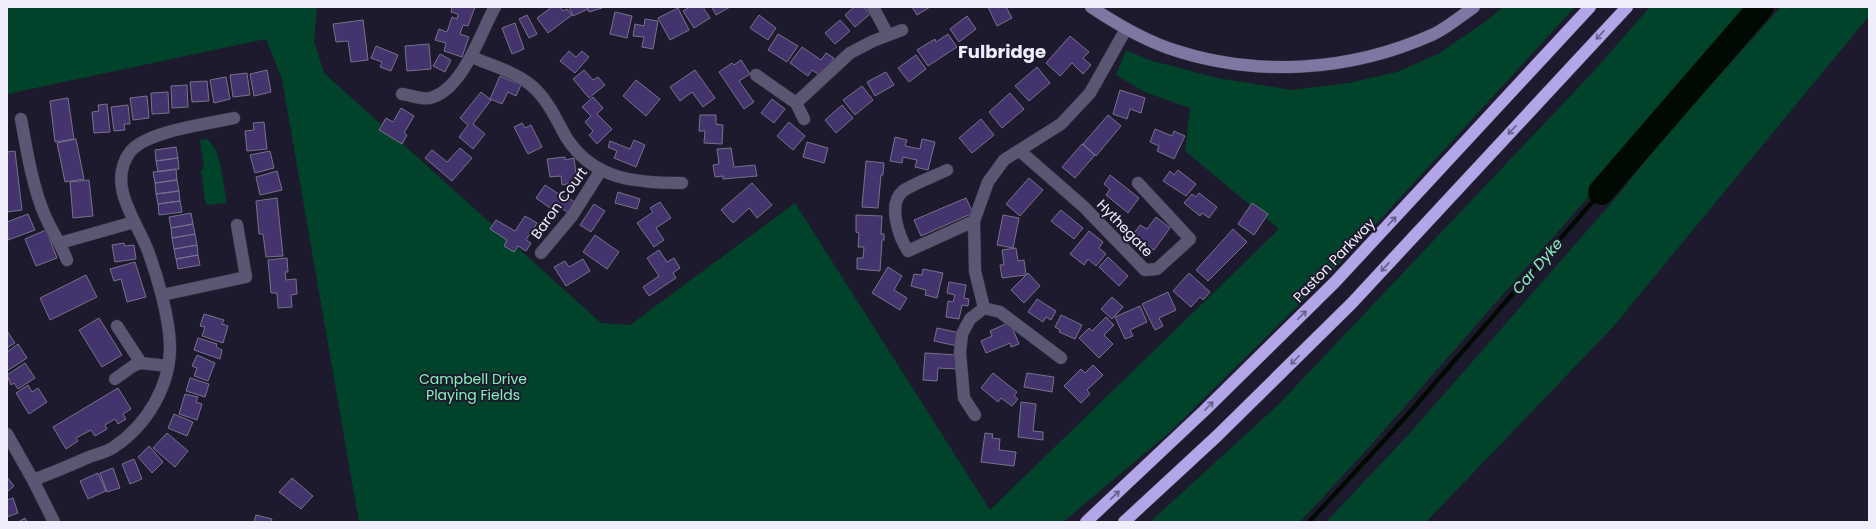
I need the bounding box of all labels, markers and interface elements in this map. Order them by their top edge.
one-way arrow [1595,30,1605,40]
district label: Fulbridge [958,39,1046,64]
one-way arrow [1507,125,1517,135]
street label: Baron Court [526,163,592,243]
street label: Hythegate [1092,195,1158,261]
street label: Paston Parkway [1288,213,1380,307]
one-way arrow [1387,216,1396,226]
water label: Car Dyke [1507,233,1567,299]
one-way arrow [1381,262,1390,272]
one-way arrow [1297,310,1307,320]
one-way arrow [1290,355,1300,365]
park label: Campbell Drive Playing Fields [419,369,527,405]
one-way arrow [1204,401,1214,411]
one-way arrow [1110,490,1120,500]

